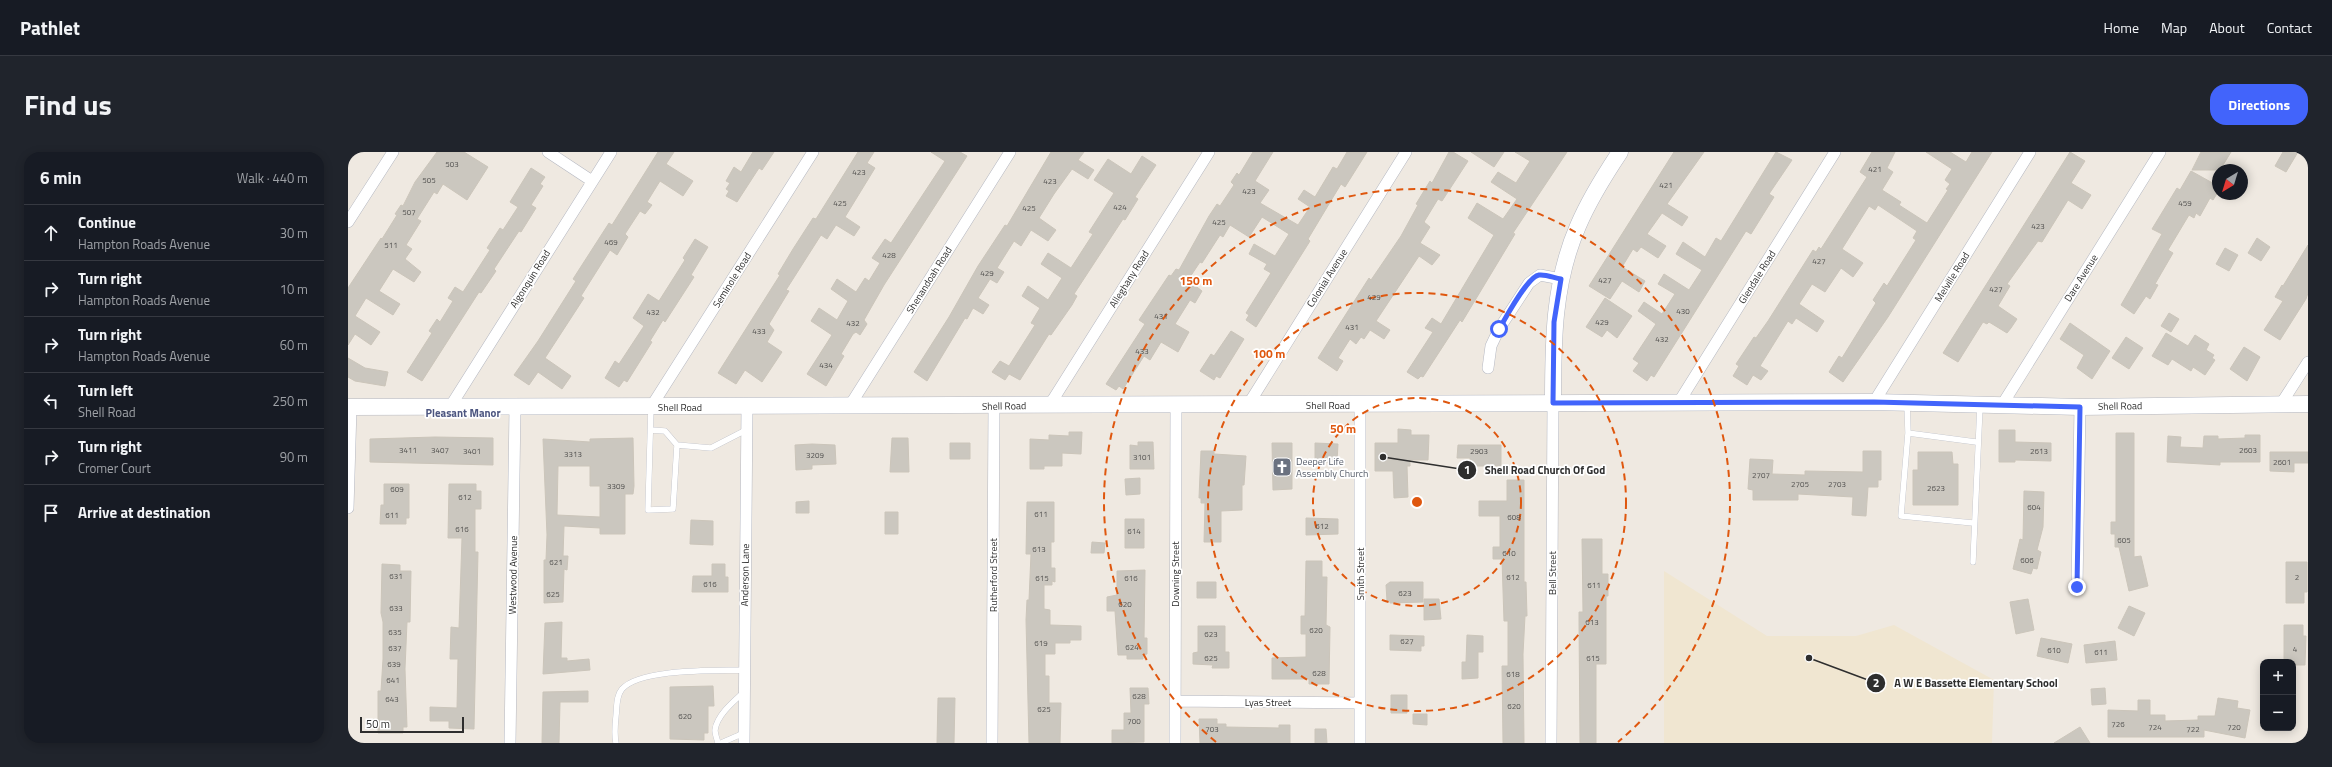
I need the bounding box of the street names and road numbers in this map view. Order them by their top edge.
street label: Shenandoah Road [902,244,956,316]
street label: Colonial Avenue [1303,246,1351,310]
street label: Algonquin Road [506,247,554,311]
street label: Alleghany Road [1105,247,1153,311]
street label: Glendale Road [1735,247,1779,307]
street label: Seminole Road [709,249,755,311]
street label: Melville Road [1931,249,1973,305]
street label: Dare Avenue [2061,251,2101,305]
street label: Shell Road [982,398,1026,414]
street label: Shell Road [1306,398,1350,413]
street label: Shell Road [2098,398,2142,414]
street label: Shell Road [658,400,702,415]
street label: Westwood Avenue [505,535,521,615]
street label: Rutherford Street [986,538,1001,612]
street label: Downing Street [1168,541,1183,607]
street label: Anderson Lane [737,543,753,607]
street label: Smith Street [1353,547,1368,600]
street label: Bell Street [1545,551,1560,595]
street label: Lyas Street [1245,695,1292,710]

